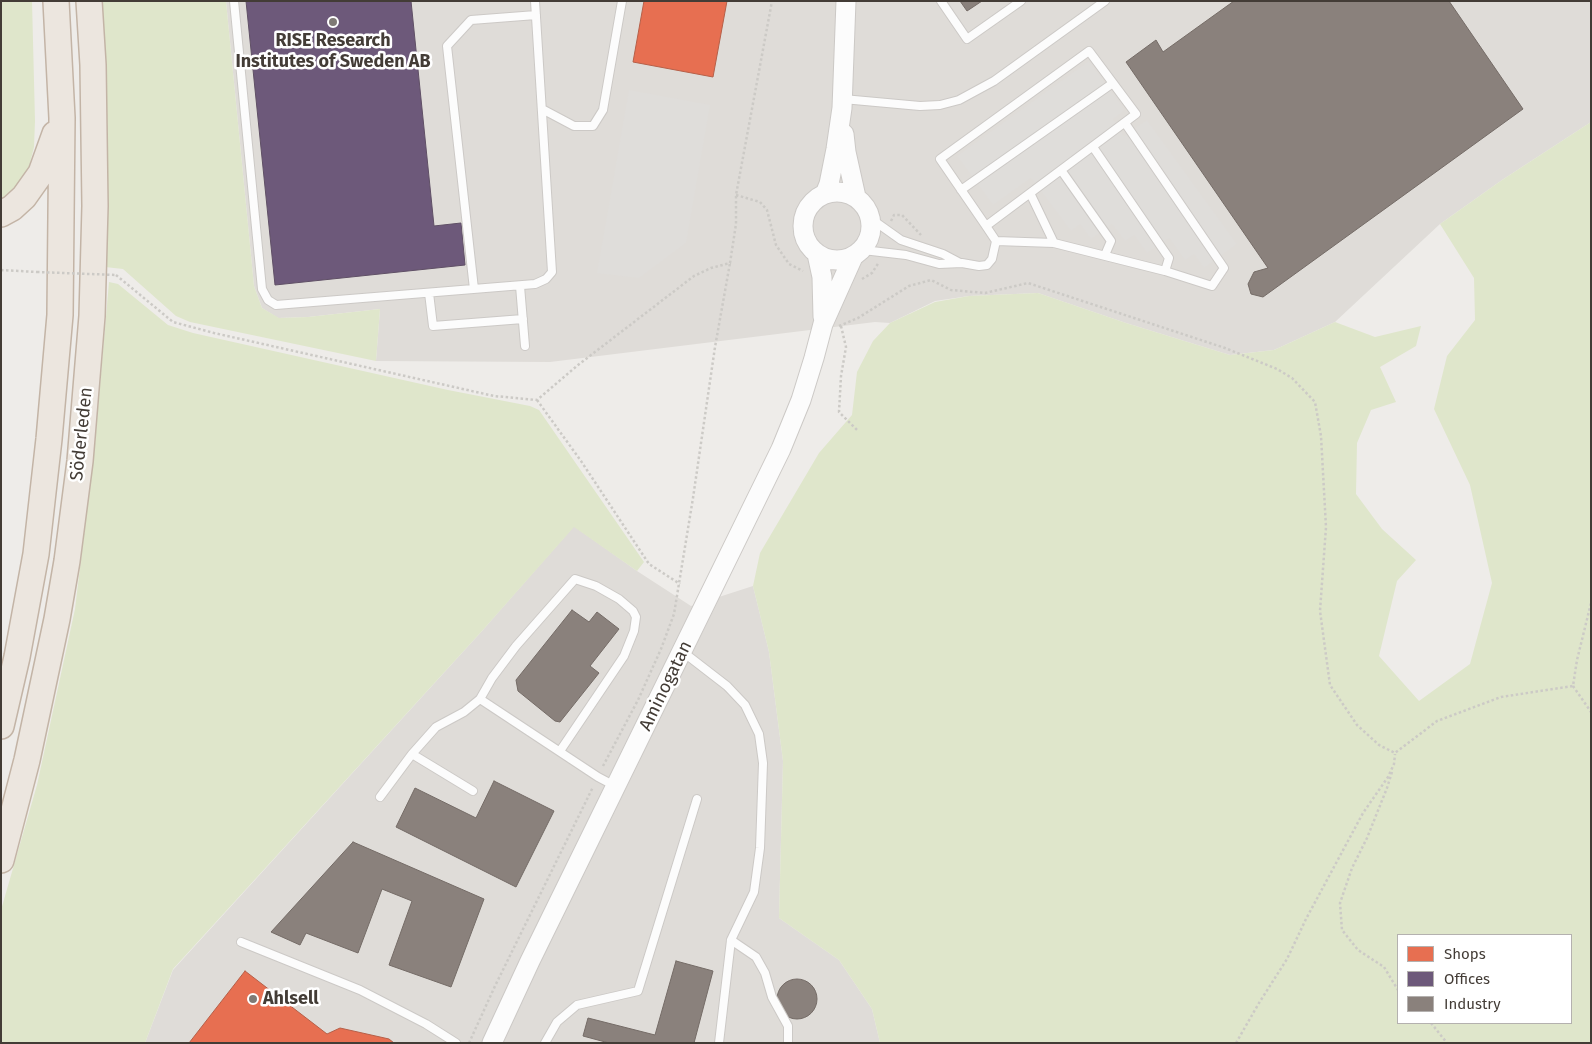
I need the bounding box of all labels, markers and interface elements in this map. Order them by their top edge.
marker: RISE Research Institutes of Sweden AB [327,16,339,28]
place label: RISE Research Institutes of Sweden AB [235,30,431,72]
street label: Söderleden [66,386,98,482]
street label: Aminogatan [635,637,697,735]
legend [1397,934,1572,1024]
text: Shops [1444,945,1486,963]
text: Offices [1444,970,1490,988]
place label: Ahlsell [263,988,319,1010]
marker: Ahlsell [247,993,259,1005]
text: Industry [1444,995,1501,1013]

